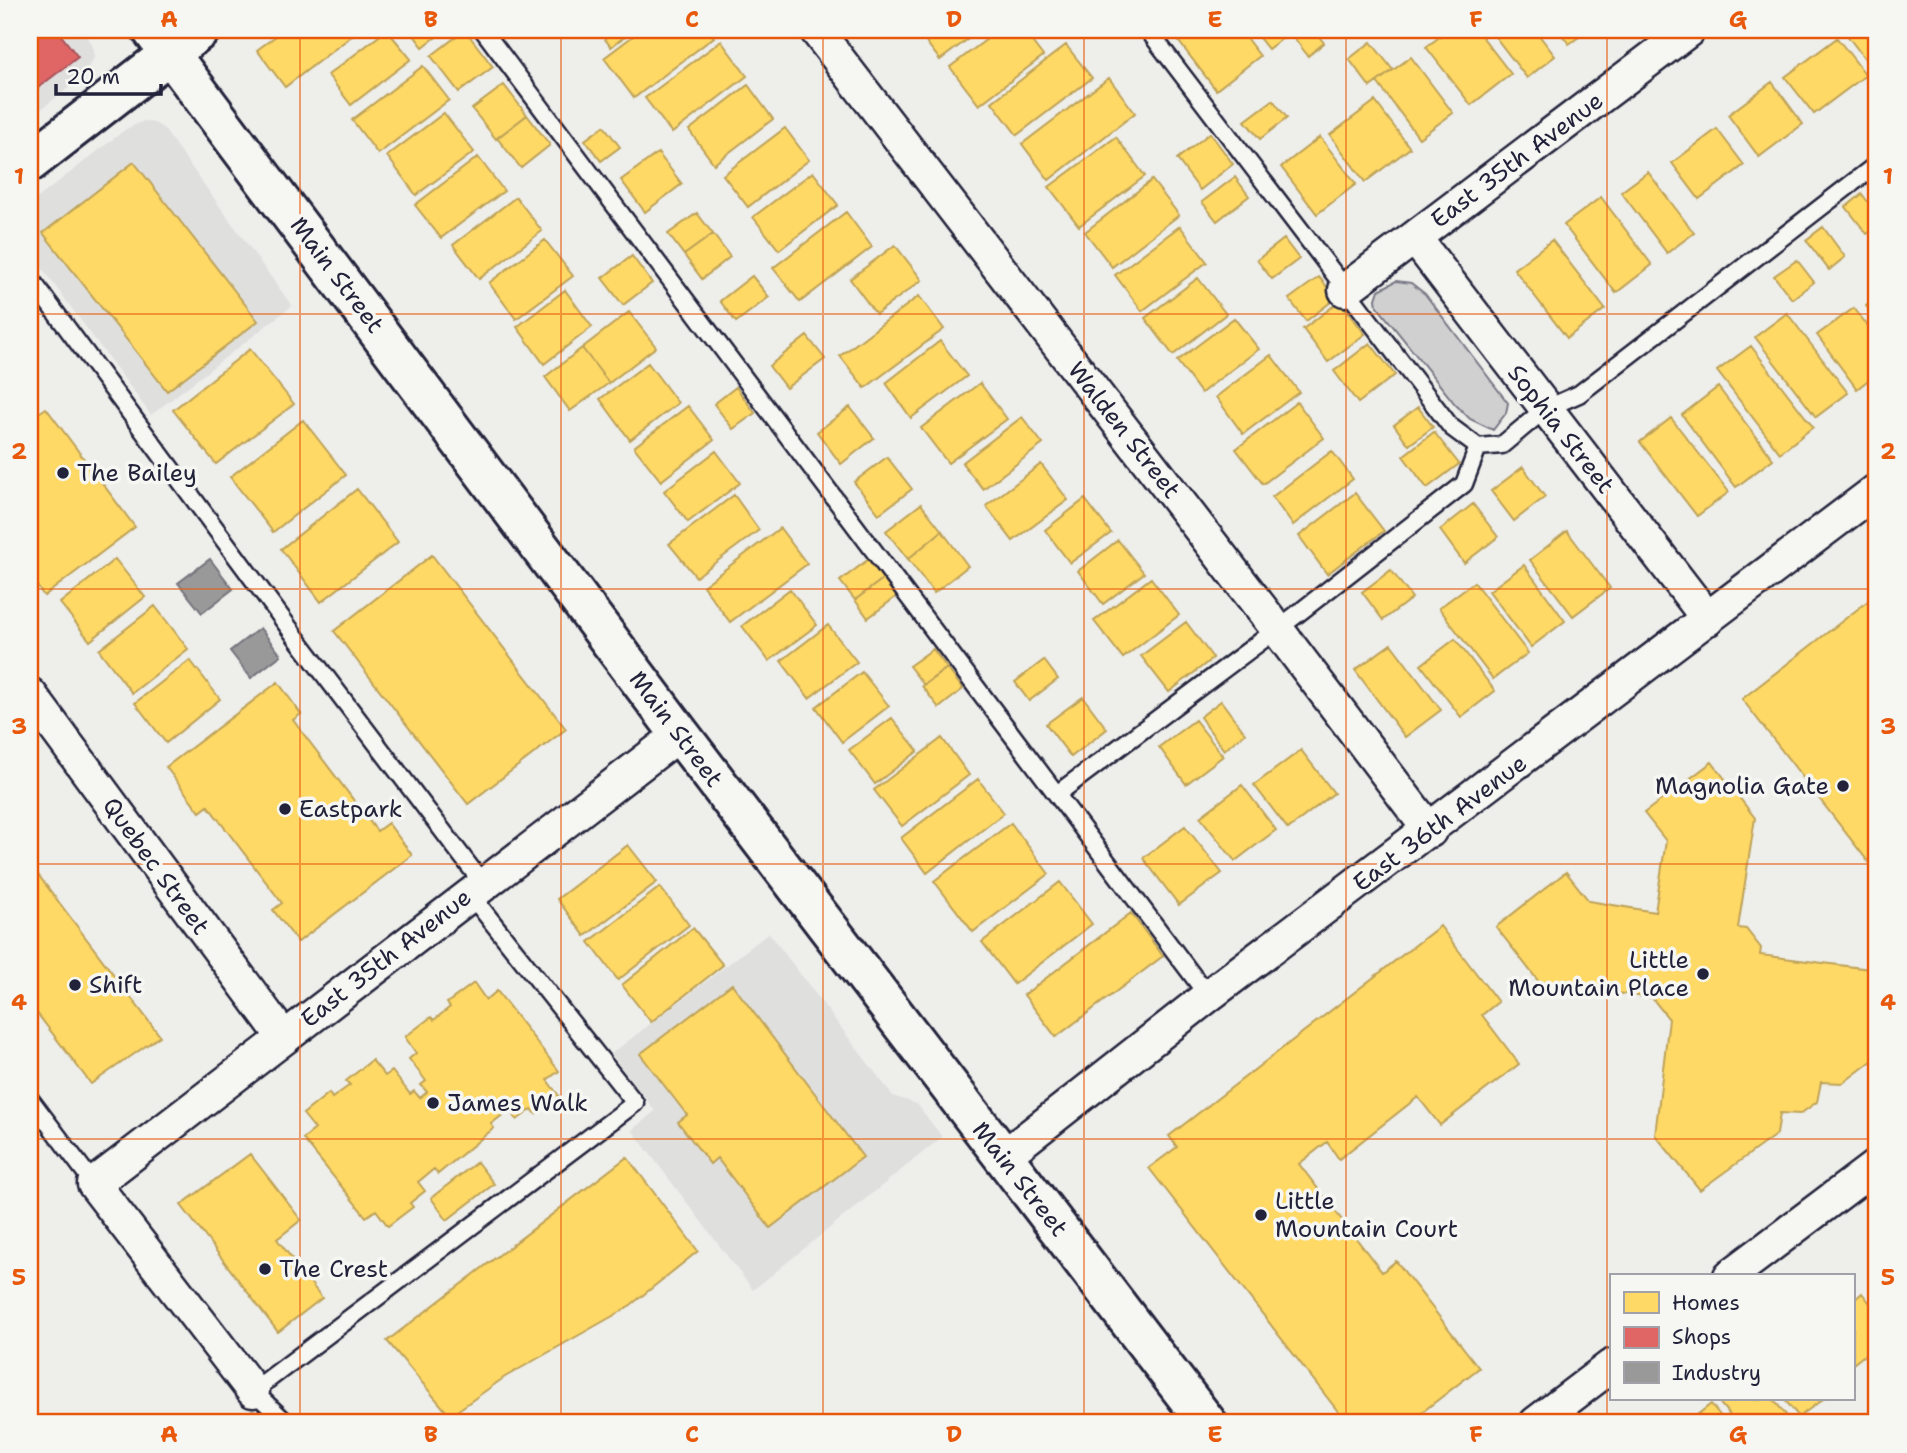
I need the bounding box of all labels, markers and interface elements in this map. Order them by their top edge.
text: A [160,4,178,34]
text: B [424,4,438,34]
text: C [685,4,699,34]
text: D [946,4,962,34]
text: E [1207,4,1223,34]
text: F [1469,4,1483,34]
text: G [1729,4,1748,34]
scale bar [56,52,161,96]
text: 20 m [66,63,120,91]
street label: East 35th Avenue [1424,85,1610,235]
text: 1 [14,161,24,191]
text: 1 [1883,161,1893,191]
street label: Main Street [283,210,391,340]
street label: Walden Street [1060,355,1188,505]
street label: Sophia Street [1500,358,1622,500]
text: 2 [11,436,27,466]
text: 2 [1880,436,1896,466]
place label: The Bailey [77,457,197,489]
marker: The Bailey [55,465,71,481]
street label: Main Street [622,664,730,794]
text: 3 [11,711,27,741]
text: 3 [1880,711,1896,741]
street label: East 36th Avenue [1347,747,1533,899]
place label: Magnolia Gate [1655,770,1829,802]
marker: Magnolia Gate [1835,778,1851,794]
street label: Quebec Street [95,791,217,941]
place label: Eastpark [299,793,402,825]
marker: Eastpark [277,801,293,817]
street label: East 35th Avenue [294,881,478,1035]
place label: Little Mountain Place [1508,944,1689,1004]
marker: Little Mountain Place [1695,966,1711,982]
place label: Shift [89,969,143,1001]
marker: Shift [67,977,83,993]
text: 4 [11,987,27,1017]
text: 4 [1880,987,1896,1017]
place label: James Walk [447,1087,588,1119]
marker: James Walk [425,1095,441,1111]
street label: Main Street [965,1115,1075,1243]
place label: Little Mountain Court [1275,1185,1458,1245]
marker: Little Mountain Court [1253,1207,1269,1223]
place label: The Crest [279,1253,388,1285]
marker: The Crest [257,1261,273,1277]
text: 5 [12,1262,26,1292]
text: 5 [1881,1262,1895,1292]
legend [1610,1274,1854,1400]
text: Homes [1672,1289,1740,1317]
text: Shops [1672,1323,1731,1351]
text: Industry [1672,1359,1761,1387]
text: A [160,1419,178,1449]
text: B [424,1419,438,1449]
text: C [685,1419,699,1449]
text: D [946,1419,962,1449]
text: E [1207,1419,1223,1449]
text: F [1469,1419,1483,1449]
text: G [1729,1419,1748,1449]

